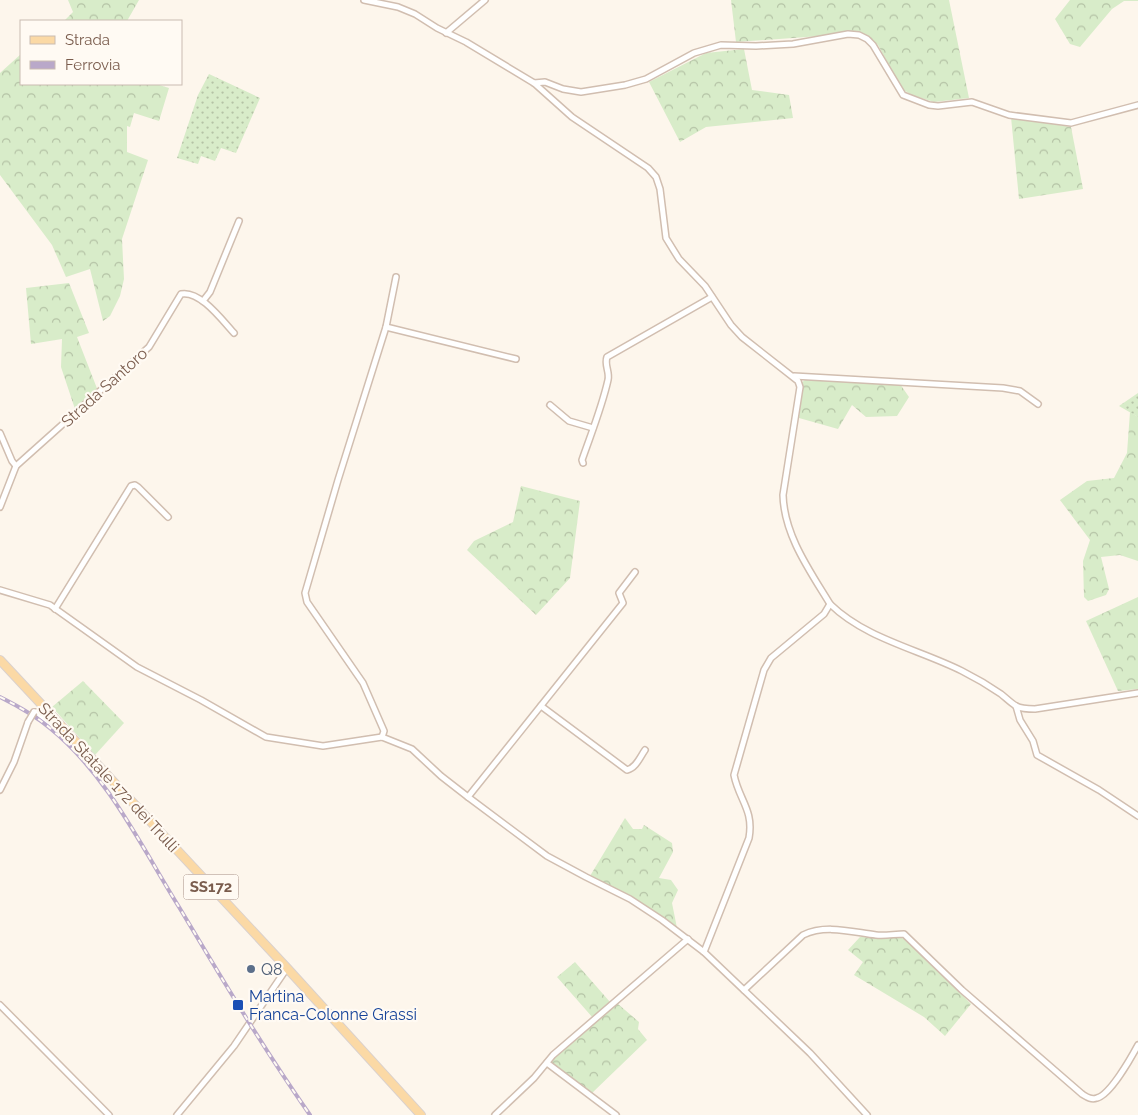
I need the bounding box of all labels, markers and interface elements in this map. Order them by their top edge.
legend [20,20,182,85]
text: Strada [65,31,110,49]
text: Ferrovia [65,56,121,74]
street label: Strada Santoro [57,344,151,431]
street label: Strada Statale 172 dei Trulli [34,699,183,856]
road number: SS172 [184,874,238,900]
place label: Q8 [261,960,282,979]
marker: Q8 [245,963,257,975]
place label: Martina Franca-Colonne Grassi [249,987,417,1024]
marker: Martina Franca-Colonne Grassi [231,998,245,1012]

